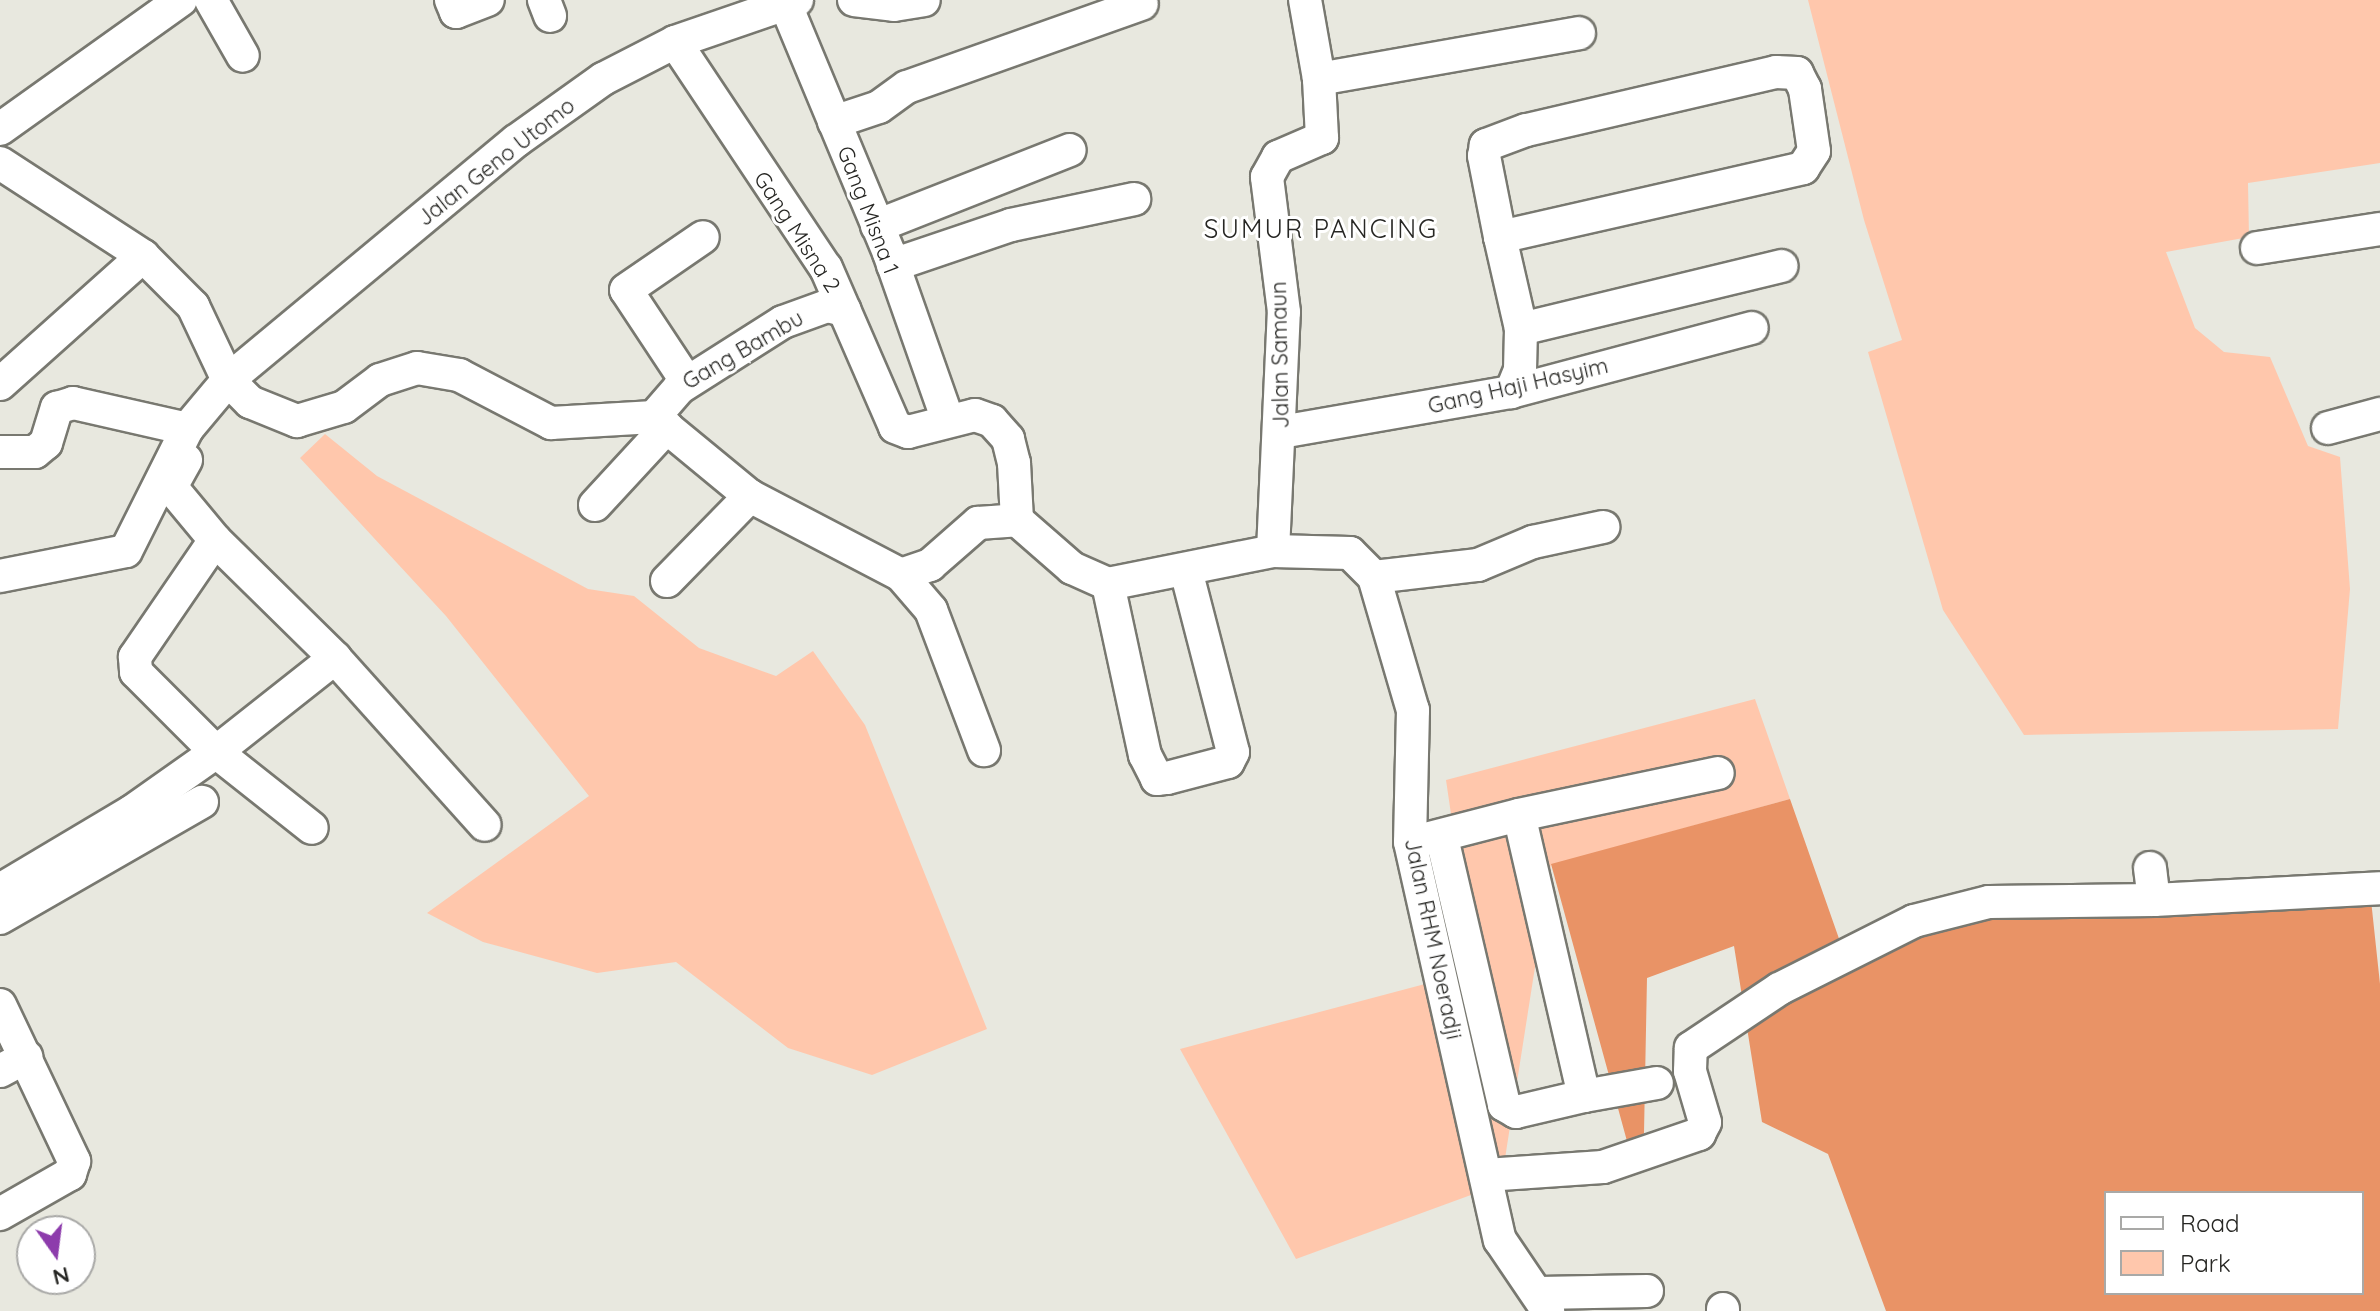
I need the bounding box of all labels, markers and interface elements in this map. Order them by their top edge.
street label: Jalan Geno Utomo [412,92,580,232]
street label: Gang Misna 1 [832,142,904,278]
street label: Gang Misna 2 [748,167,846,297]
district label: SUMUR PANCING [1204,213,1438,245]
street label: Jalan Samaun [1266,281,1294,429]
street label: Gang Bambu [678,305,808,395]
street label: Gang Haji Hasyim [1425,352,1611,420]
street label: Jalan RHM Noeradji [1399,836,1467,1042]
legend [2104,1191,2364,1295]
text: Road [2180,1208,2240,1238]
north arrow [16,1215,96,1295]
text: Park [2180,1248,2231,1278]
text: N [50,1261,73,1292]

